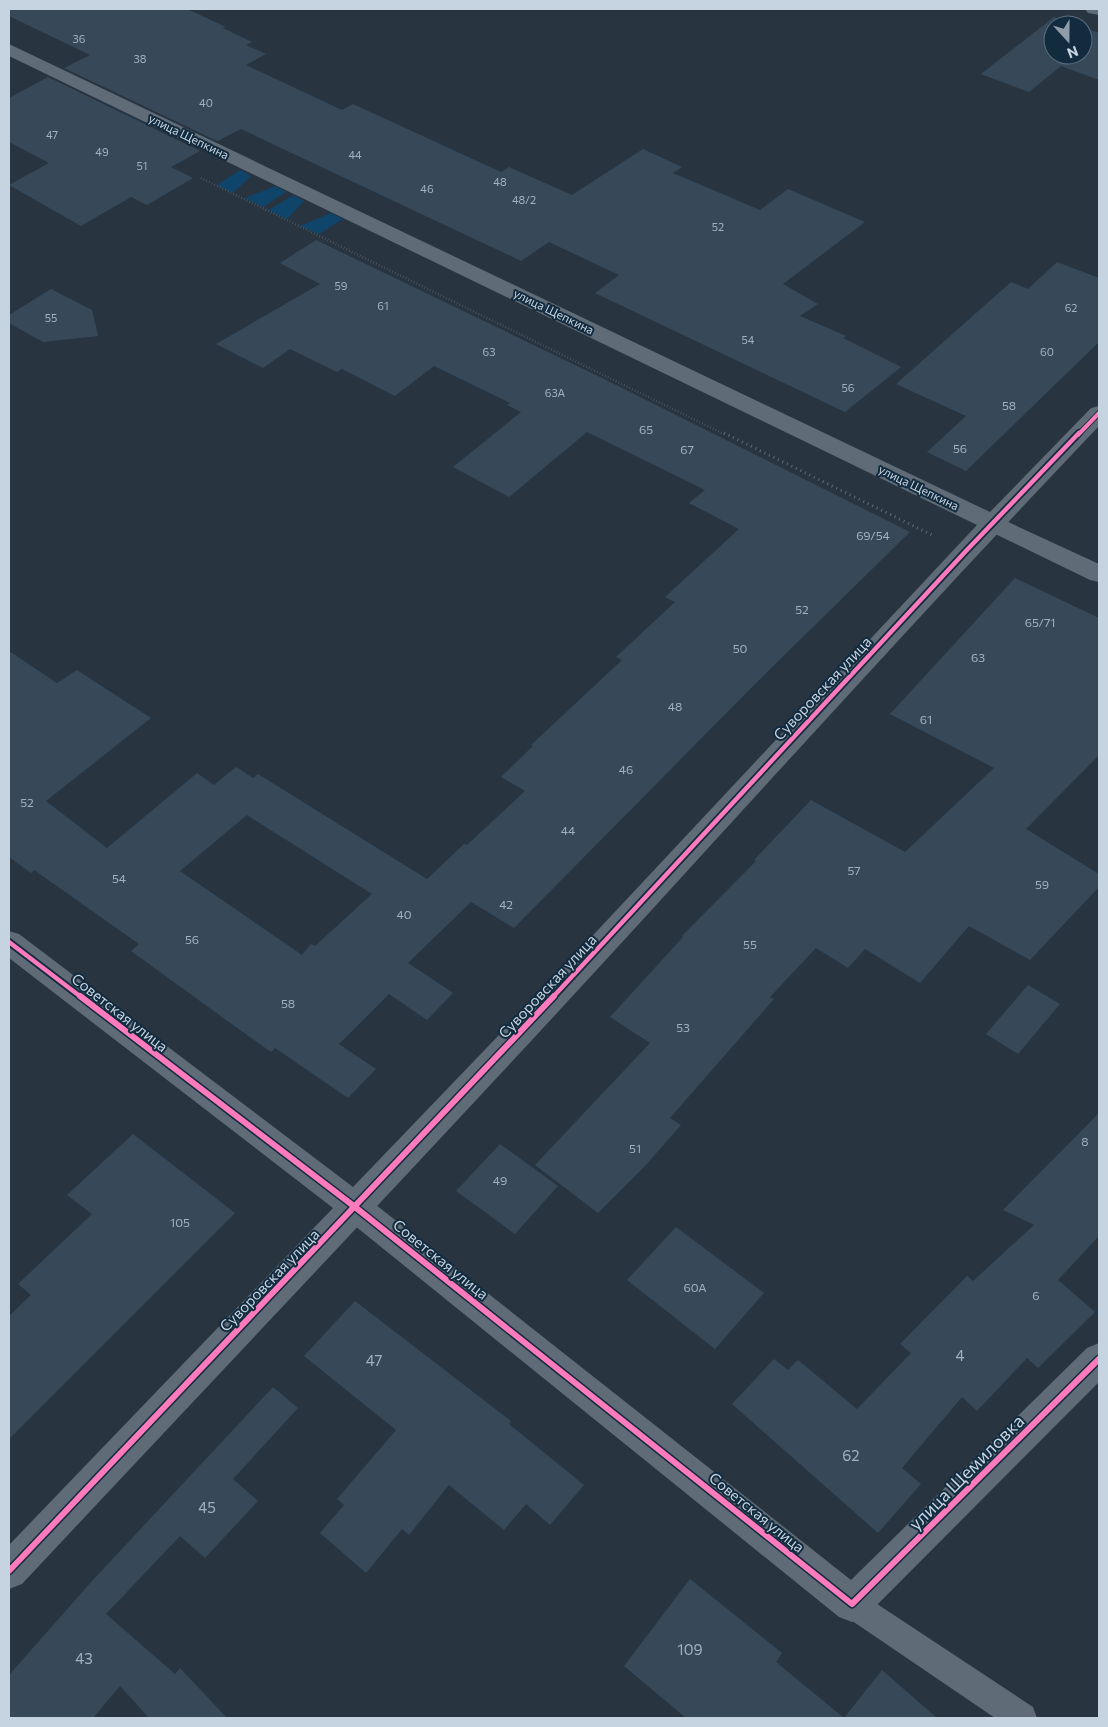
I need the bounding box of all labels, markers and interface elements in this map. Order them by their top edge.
north arrow [1043,15,1093,65]
house number: 36 [73,32,86,45]
text: N [1065,43,1081,62]
house number: 38 [134,52,147,65]
house number: 40 [199,96,213,109]
street label: улица Щепкина [147,111,231,161]
house number: 47 [46,128,58,141]
house number: 49 [95,145,109,158]
house number: 44 [348,148,362,161]
house number: 51 [136,159,148,172]
house number: 48 [493,175,507,188]
house number: 46 [420,182,434,195]
house number: 48/2 [512,193,536,206]
house number: 52 [712,220,724,233]
house number: 59 [335,279,348,292]
street label: улица Щепкина [512,286,596,336]
house number: 61 [377,299,389,312]
house number: 62 [1065,301,1077,314]
house number: 55 [45,311,57,324]
house number: 54 [742,333,755,346]
house number: 63 [483,345,495,358]
house number: 60 [1040,345,1054,358]
house number: 56 [842,381,855,394]
house number: 63А [545,386,566,399]
house number: 58 [1002,398,1016,412]
house number: 65 [639,422,653,436]
house number: 56 [953,441,967,455]
house number: 67 [680,442,694,456]
street label: улица Щепкина [877,462,961,512]
house number: 69/54 [856,528,890,542]
house number: 52 [795,602,809,616]
house number: 65/71 [1025,615,1055,629]
street label: Суворовская улица [769,632,875,744]
house number: 50 [733,641,748,655]
house number: 63 [971,650,985,664]
house number: 48 [668,699,682,713]
house number: 61 [920,712,932,726]
house number: 46 [619,762,633,776]
house number: 52 [20,795,34,809]
house number: 44 [561,823,575,837]
house number: 57 [847,863,861,877]
house number: 54 [112,871,126,885]
house number: 59 [1035,877,1049,891]
house number: 42 [499,897,513,911]
house number: 40 [396,907,412,921]
street label: Суворовская улица [494,930,600,1042]
house number: 56 [185,932,199,946]
house number: 55 [743,937,757,951]
street label: Советская улица [68,969,172,1055]
house number: 58 [281,996,295,1010]
house number: 53 [676,1020,690,1034]
house number: 8 [1081,1134,1089,1148]
house number: 51 [629,1141,641,1155]
house number: 49 [493,1173,507,1187]
house number: 105 [170,1215,190,1229]
street label: Советская улица [390,1215,492,1303]
street label: Суворовская улица [216,1225,322,1335]
house number: 60А [683,1280,707,1294]
house number: 6 [1032,1288,1040,1302]
house number: 4 [956,1346,965,1364]
house number: 47 [366,1351,382,1369]
street label: улица Щемиловка [904,1410,1028,1534]
house number: 62 [842,1446,860,1464]
street label: Советская улица [706,1468,808,1556]
house number: 45 [198,1498,216,1516]
house number: 109 [677,1640,703,1658]
house number: 43 [75,1649,93,1667]

